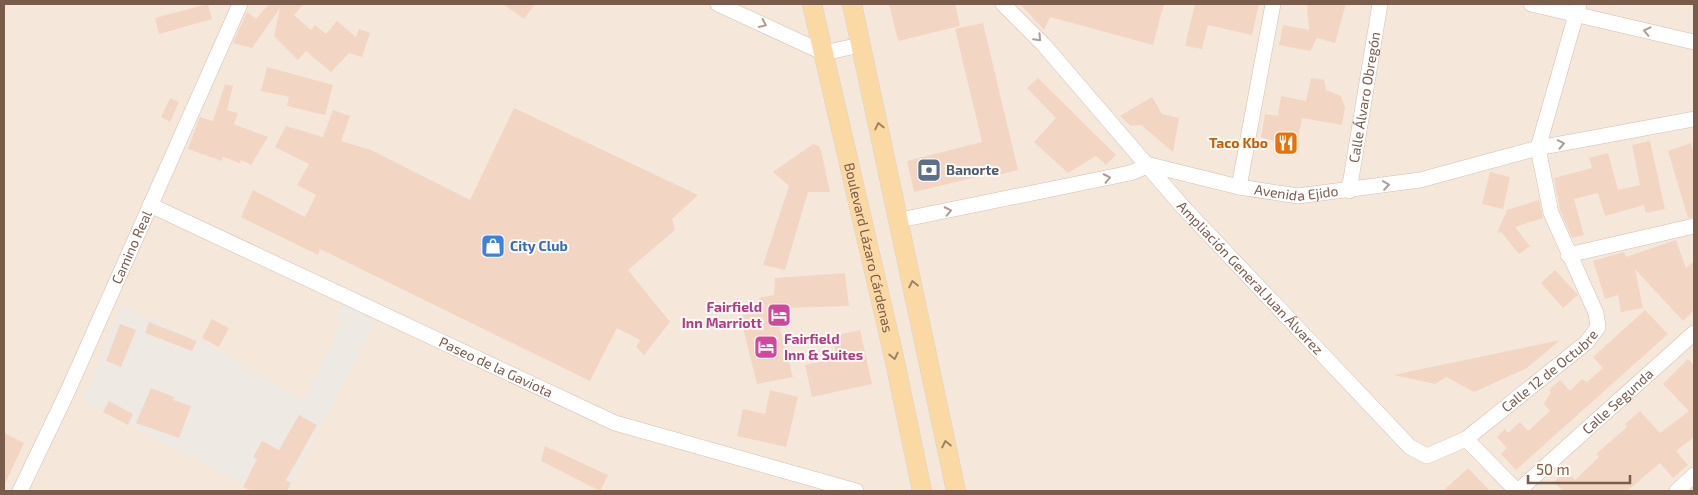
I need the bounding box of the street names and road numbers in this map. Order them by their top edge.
street label: Calle Álvaro Obregón [1345,30,1383,164]
street label: Boulevard Lázaro Cárdenas [841,161,897,334]
street label: Avenida Ejido [1253,180,1339,204]
street label: Ampliación General Juan Álvarez [1174,197,1327,358]
street label: Camino Real [107,207,155,287]
street label: Calle 12 de Octubre [1498,326,1601,415]
street label: Paseo de la Gaviota [436,333,556,401]
street label: Calle Segunda [1578,365,1656,437]

